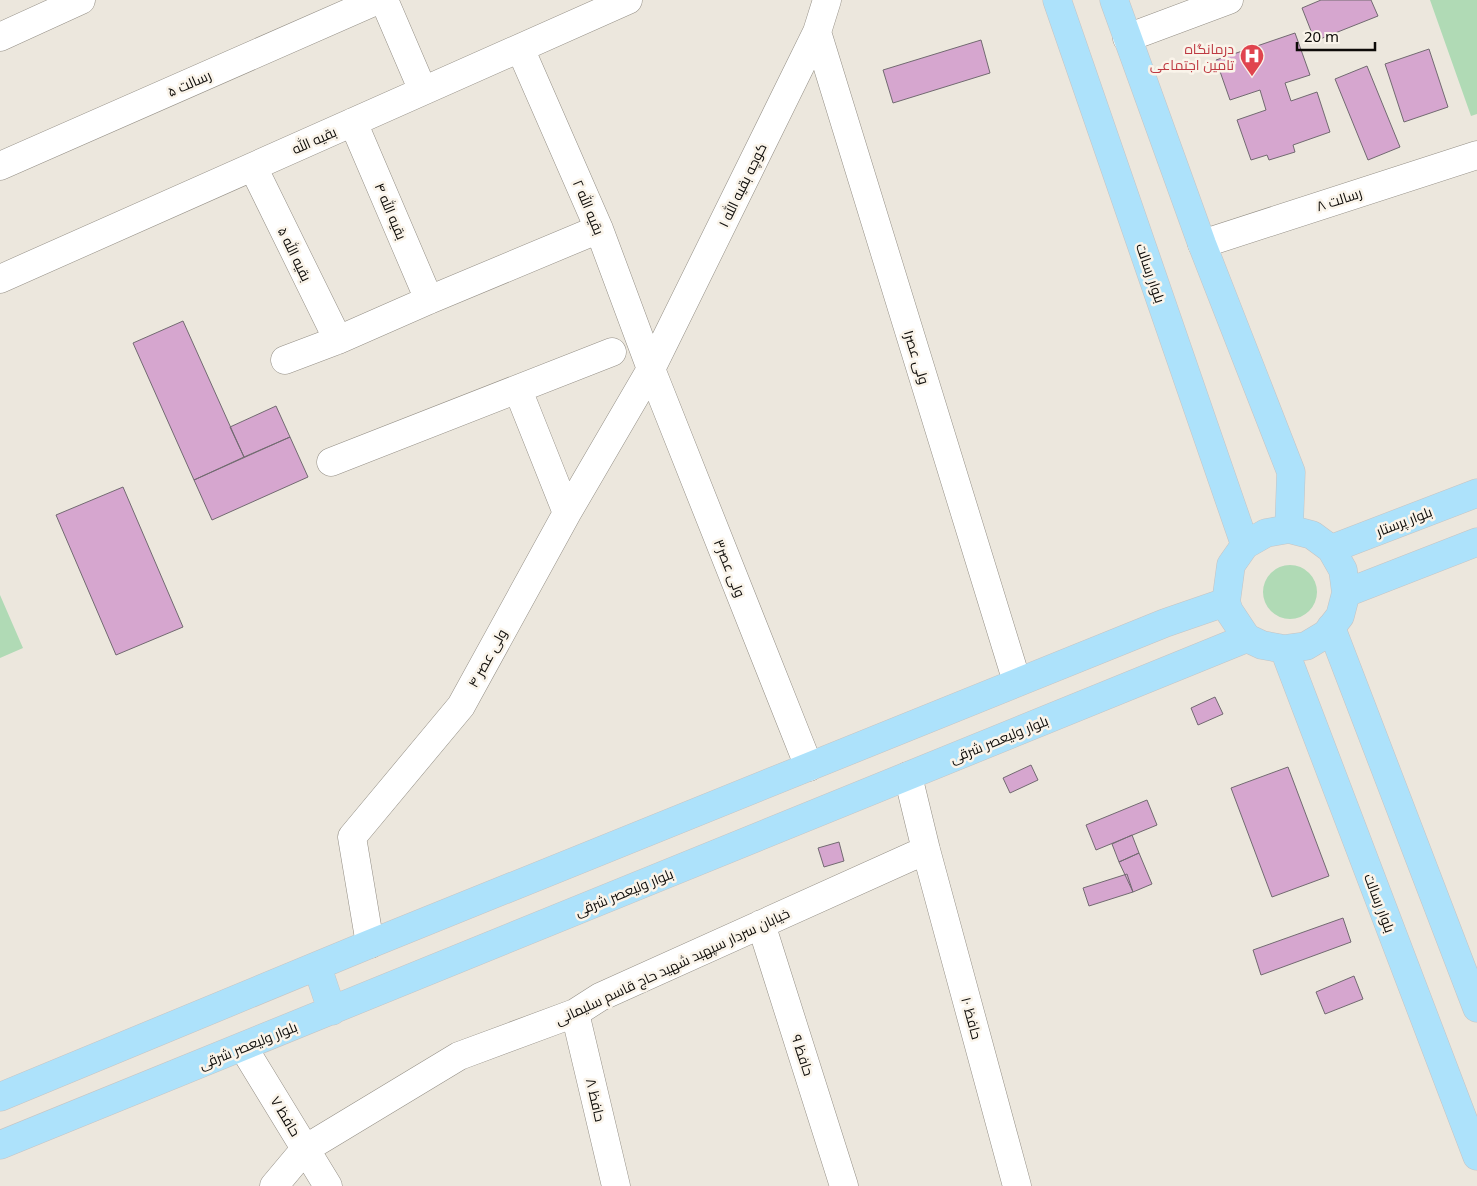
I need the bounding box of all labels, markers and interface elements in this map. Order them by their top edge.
scale bar [1297,20,1374,52]
text: 20 m [1304,26,1339,46]
place label: درمانگاه تامین اجتماعی [1150,39,1234,74]
hospital icon: درمانگاه تامین اجتماعی [1239,43,1265,77]
street label: رسالت ۵ [164,65,214,101]
street label: بقیه الله [289,122,339,158]
street label: کوچه بقیه الله ۱ [713,140,771,231]
street label: بقیه الله ۲ [569,177,609,237]
street label: بقیه الله ۴ [371,180,411,242]
street label: رسالت ۸ [1314,183,1364,215]
street label: بقیه الله ۵ [274,224,316,284]
street label: بلوار رسالت [1132,241,1170,305]
street label: ولی عصر۱ [900,328,934,386]
street label: بلوار پرستار [1372,502,1435,542]
street label: ولی عصر۳ [710,536,750,600]
street label: ولی عصر ۴ [463,625,511,691]
street label: بلوار ولیعصر شرقی [947,711,1051,767]
street label: بلوار ولیعصر شرقی [572,864,676,920]
street label: بلوار رسالت [1360,871,1400,935]
street label: خیابان سردار سپهبد شهید حاج قاسم سلیمانی [552,903,793,1030]
street label: حافظ ۱۰ [957,995,987,1041]
street label: بلوار ولیعصر شرقی [196,1017,300,1073]
street label: حافظ ۹ [787,1032,819,1078]
street label: حافظ ۸ [582,1076,610,1124]
street label: حافظ ۷ [267,1092,305,1140]

